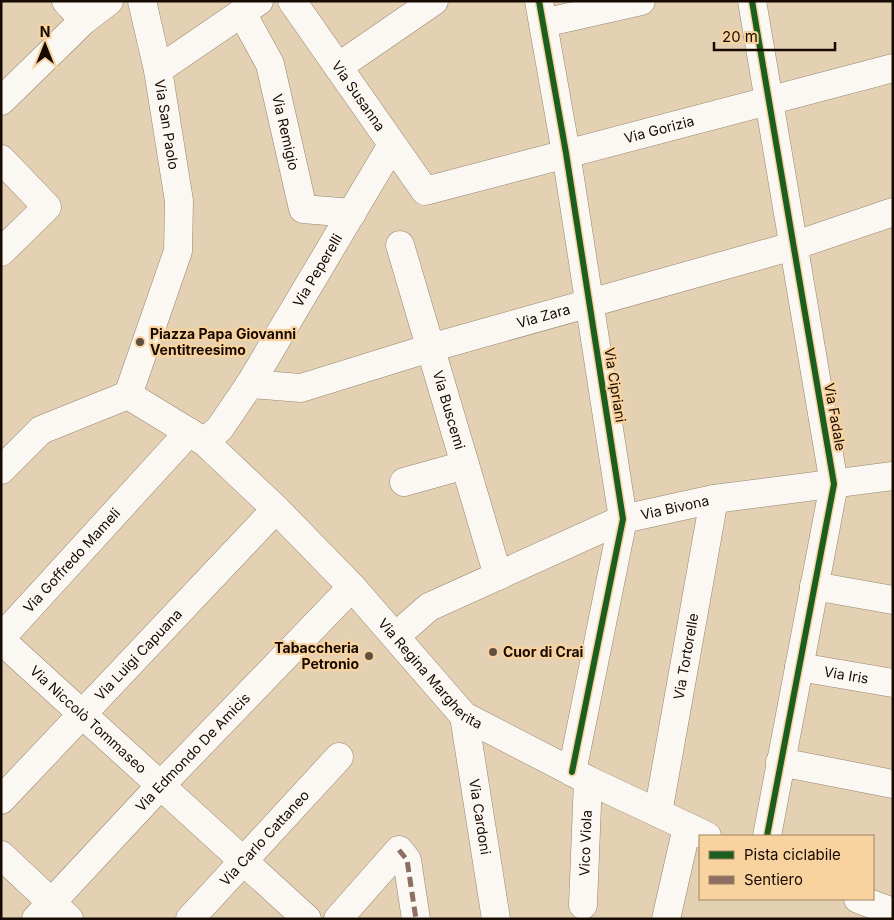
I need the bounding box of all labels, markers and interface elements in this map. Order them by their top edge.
north arrow [20,20,70,70]
scale bar [714,20,835,52]
text: N [40,23,50,40]
text: 20 m [722,27,758,46]
street label: Via Susanna [329,57,389,134]
street label: Via San Paolo [152,78,183,171]
street label: Via Remigio [269,92,303,172]
street label: Via Gorizia [622,112,696,146]
street label: Via Peperelli [289,230,345,310]
street label: Via Zara [515,300,572,331]
place label: Piazza Papa Giovanni Ventitreesimo [150,325,296,358]
marker: Piazza Papa Giovanni Ventitreesimo [134,336,146,348]
street label: Via Cipriani [601,346,630,424]
street label: Via Buscemi [430,368,469,451]
street label: Via Fadale [821,382,850,452]
street label: Via Bivona [639,491,711,523]
street label: Via Goffredo Mameli [19,504,123,616]
street label: Via Luigi Capuana [91,605,185,704]
street label: Via Tortorelle [669,612,701,701]
street label: Via Regina Margherita [375,615,485,732]
place label: Tabaccheria Petronio [274,639,359,672]
place label: Cuor di Crai [503,643,584,660]
marker: Cuor di Crai [487,646,499,658]
marker: Tabaccheria Petronio [363,650,375,662]
street label: Via Niccolò Tommaseo [27,662,150,777]
street label: Via Iris [823,662,870,687]
street label: Via Edmondo De Amicis [132,689,253,815]
street label: Via Cardoni [466,777,495,856]
street label: Via Carlo Cattaneo [216,786,312,889]
street label: Vico Viola [575,810,595,876]
legend [699,835,874,900]
text: Pista ciclabile [744,845,841,864]
text: Sentiero [744,870,803,889]

